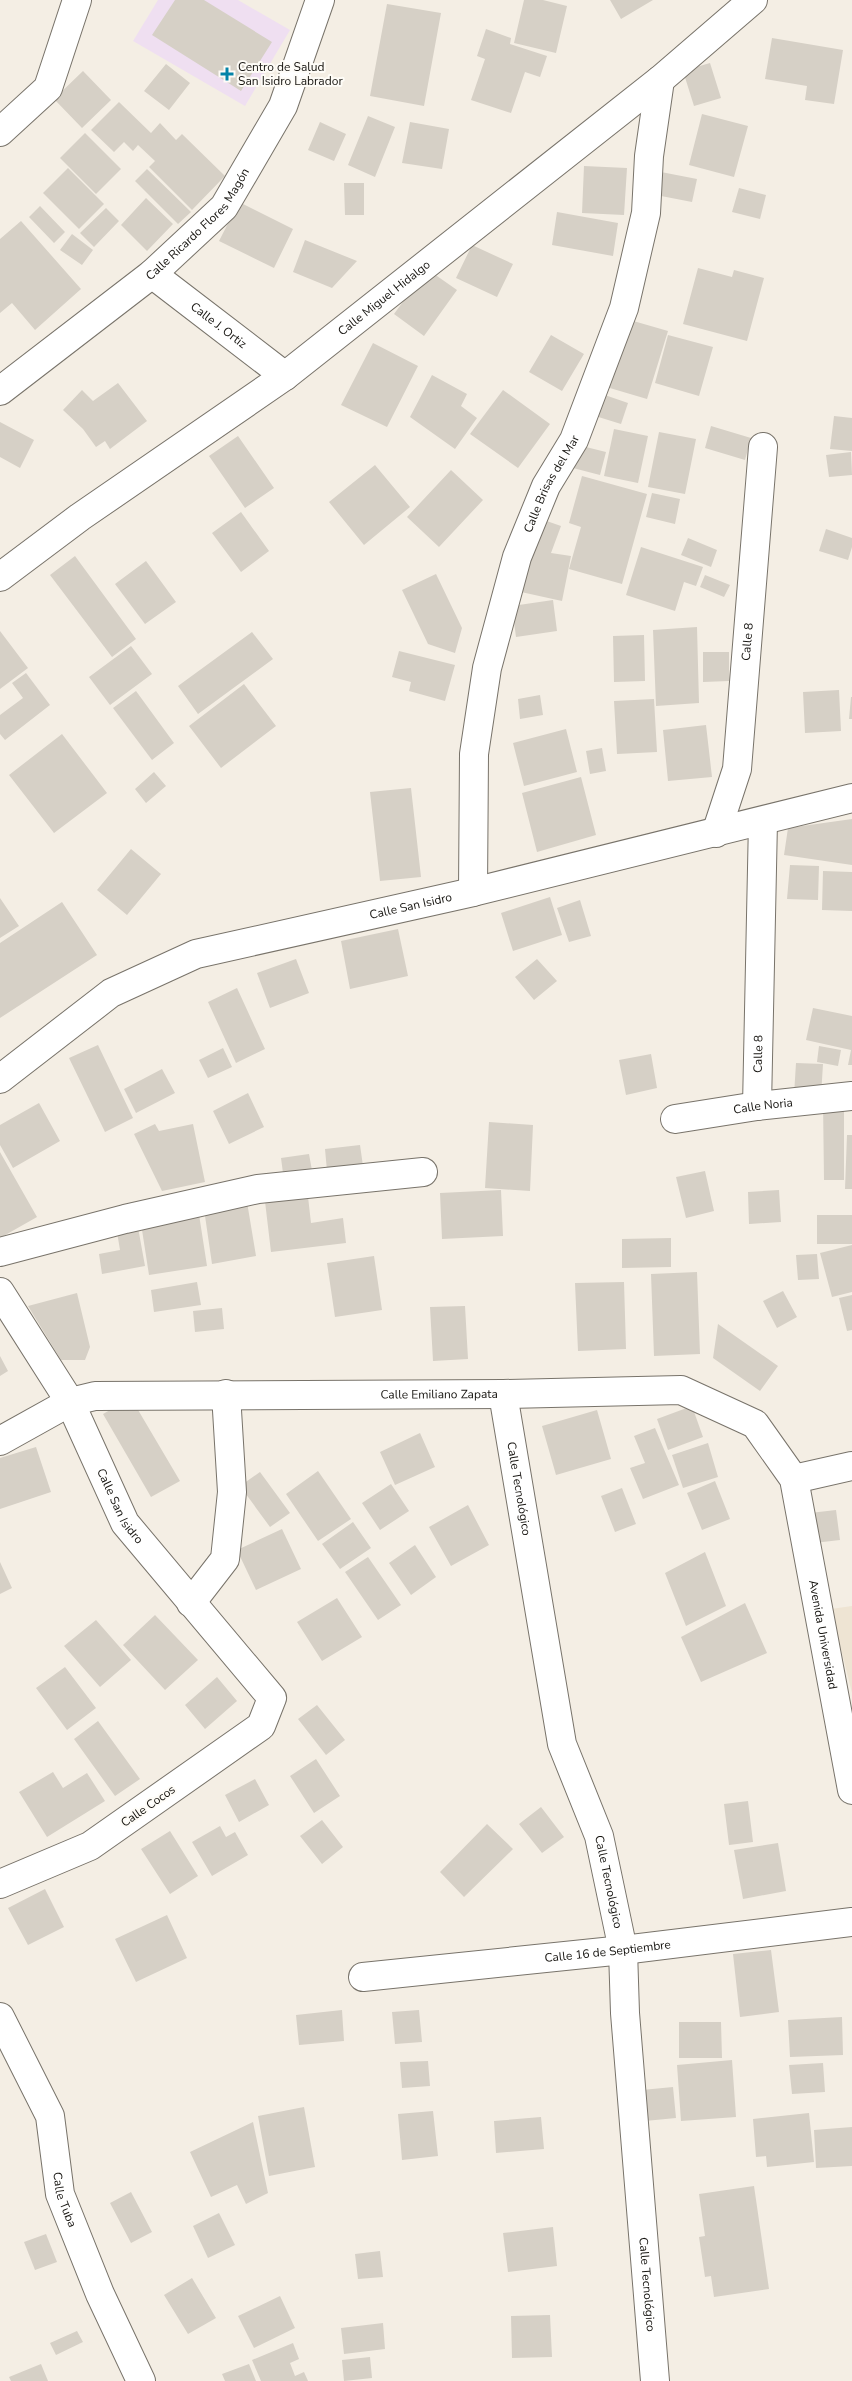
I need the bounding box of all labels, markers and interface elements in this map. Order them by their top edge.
place label: Centro de Salud San Isidro Labrador [238,59,343,89]
marker: Centro de Salud San Isidro Labrador [220,67,234,81]
street label: Calle Ricardo Flores Magón [143,165,253,284]
street label: Calle Miguel Hidalgo [335,256,434,339]
street label: Calle J. Ortiz [187,298,250,352]
street label: Calle Brisas del Mar [520,432,583,535]
street label: Calle 8 [738,622,757,661]
street label: Calle San Isidro [368,889,454,923]
street label: Calle 8 [750,1035,766,1073]
street label: Calle Noria [732,1094,794,1118]
street label: Calle Emiliano Zapata [380,1386,498,1403]
street label: Calle Tecnológico [503,1441,535,1537]
street label: Calle San Isidro [93,1466,147,1547]
street label: Avenida Universidad [805,1579,841,1691]
street label: Calle Cocos [118,1781,179,1831]
street label: Calle Tecnológico [591,1834,626,1930]
street label: Calle 16 de Septiembre [544,1936,672,1966]
street label: Calle Tuba [49,2171,80,2230]
street label: Calle Tecnológico [635,2237,659,2333]

